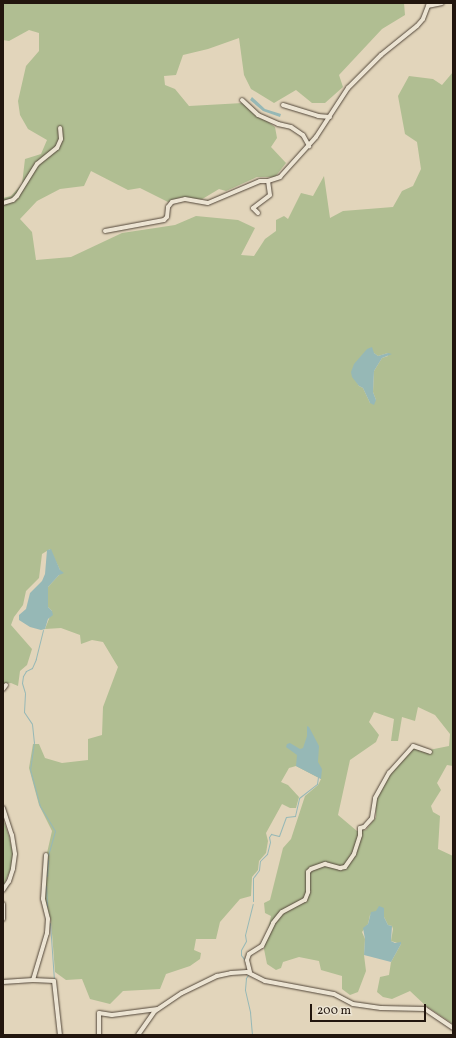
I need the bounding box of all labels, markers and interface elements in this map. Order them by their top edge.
scale bar [312,996,428,1022]
text: 200 m [317,1003,351,1019]

